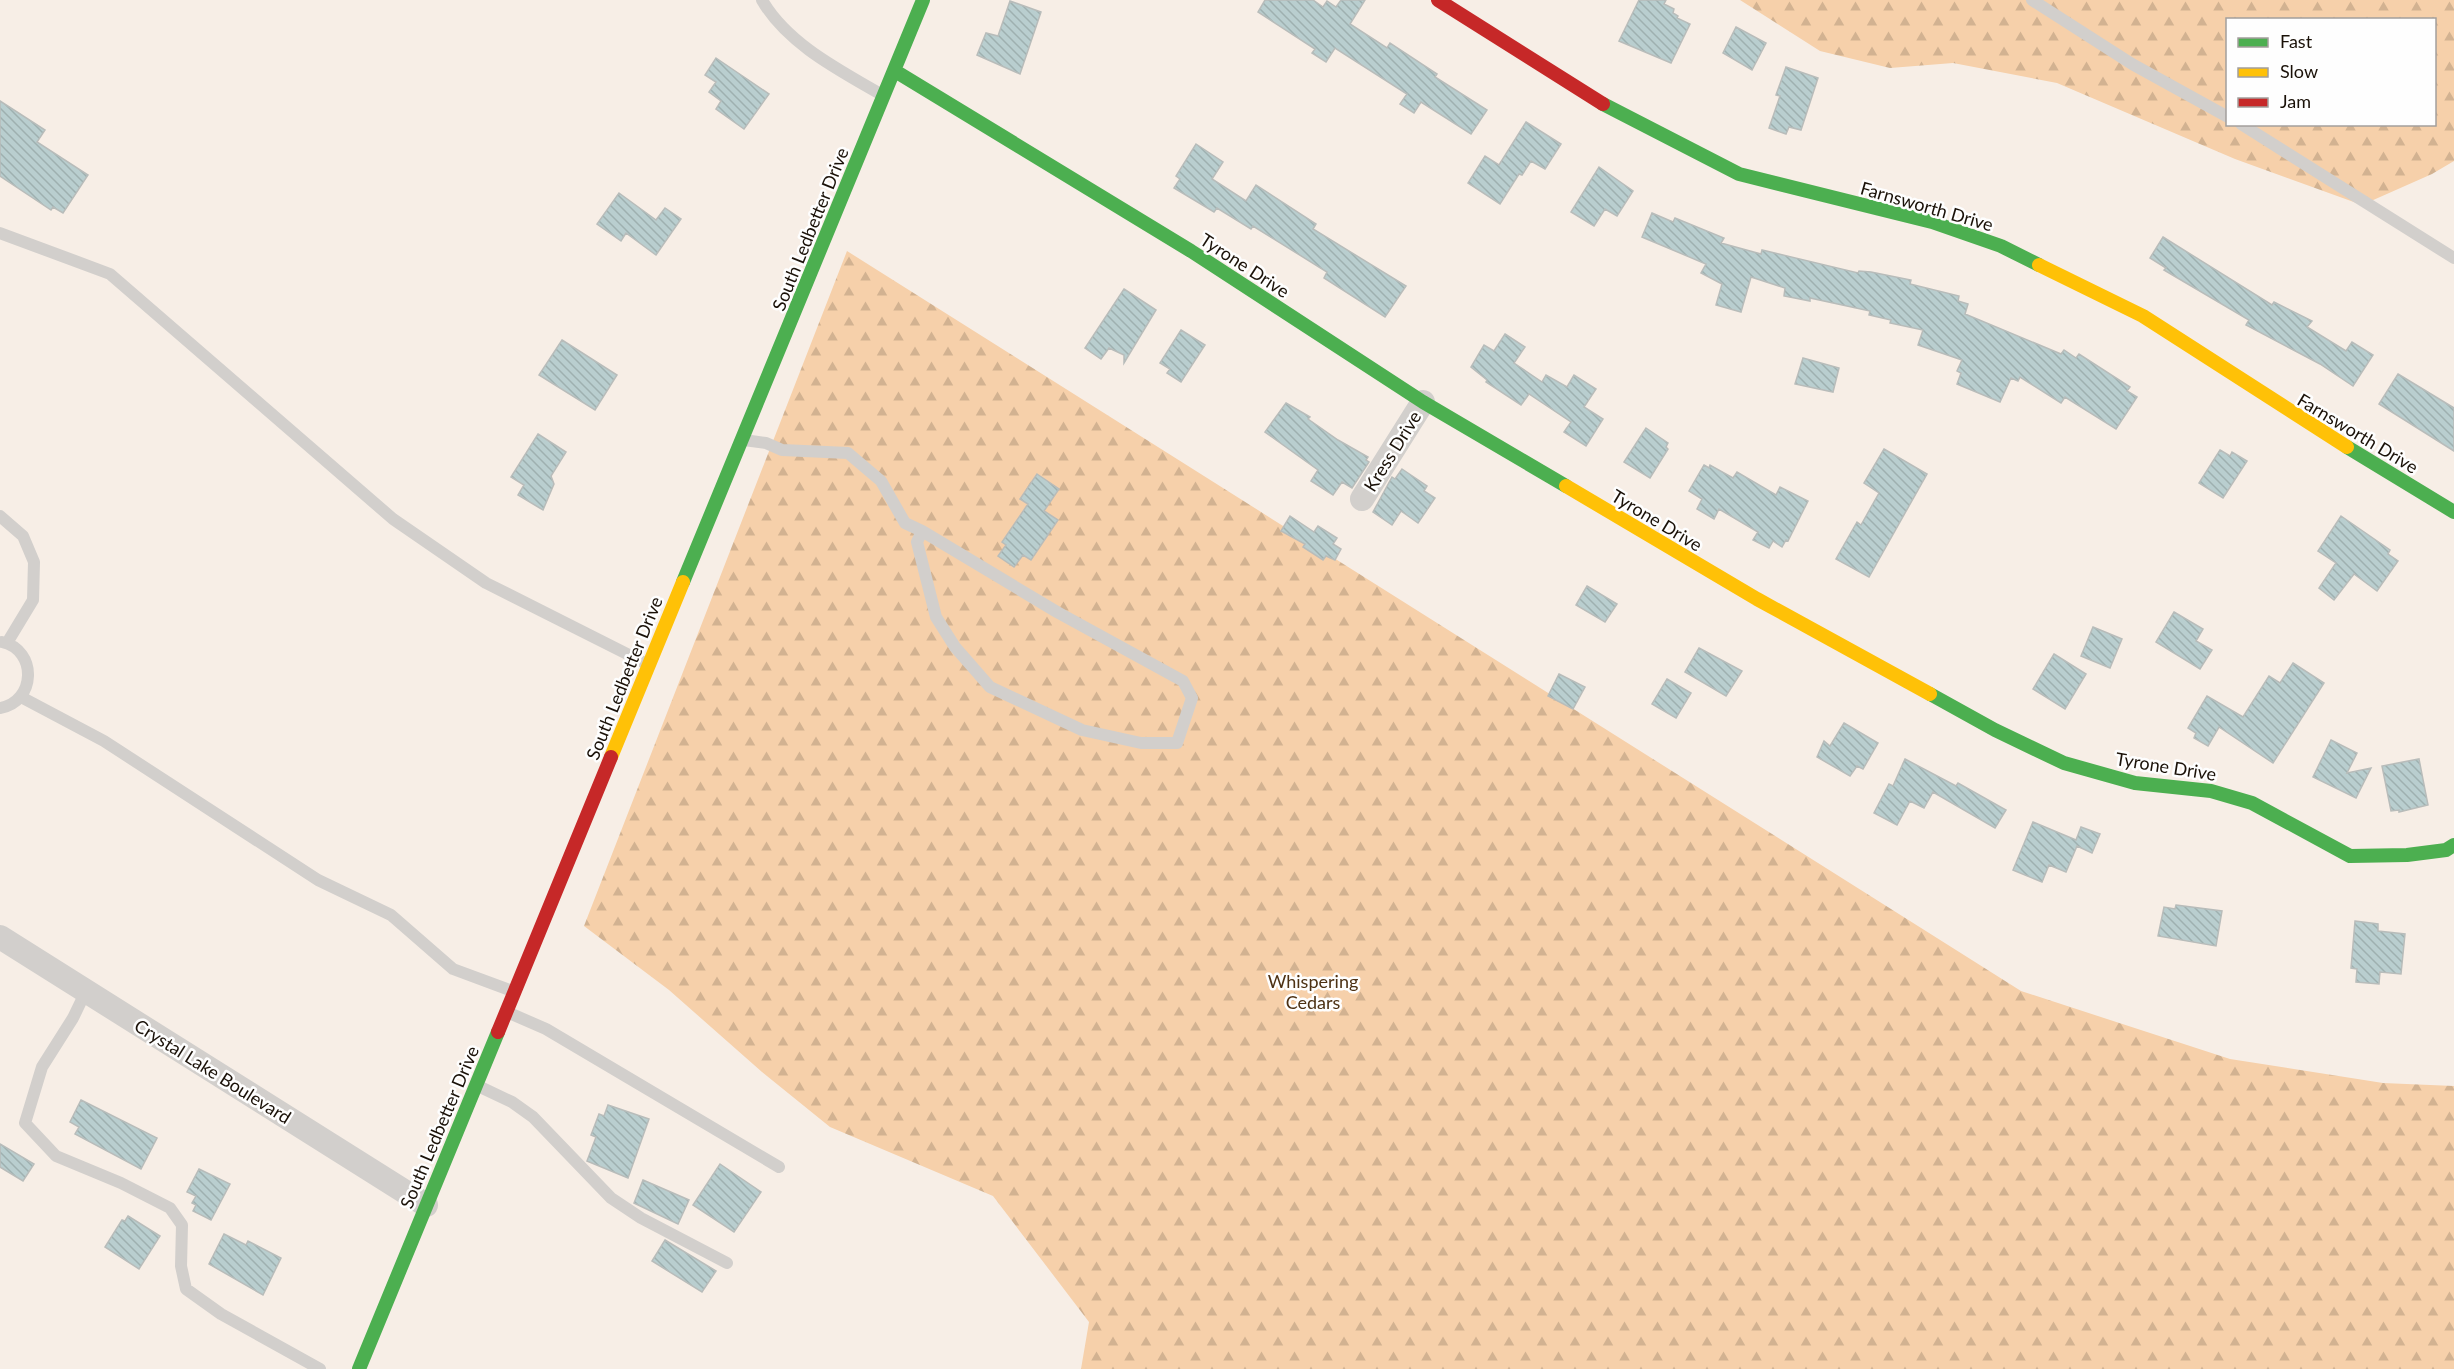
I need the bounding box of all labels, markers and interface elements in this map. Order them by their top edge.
legend [2226,18,2436,126]
text: Fast [2280,30,2313,52]
text: Slow [2280,60,2318,82]
text: Jam [2280,90,2311,112]
street label: South Ledbetter Drive [767,144,853,314]
street label: Farnsworth Drive [1858,177,1996,235]
street label: Tyrone Drive [1196,228,1294,302]
street label: Farnsworth Drive [2294,388,2422,478]
street label: Kress Drive [1359,407,1425,495]
street label: Tyrone Drive [1608,484,1706,556]
street label: South Ledbetter Drive [581,593,667,763]
street label: Tyrone Drive [2114,747,2218,785]
park label: Whispering Cedars [1268,970,1358,1013]
street label: Crystal Lake Boulevard [131,1014,295,1128]
street label: South Ledbetter Drive [395,1043,483,1211]

